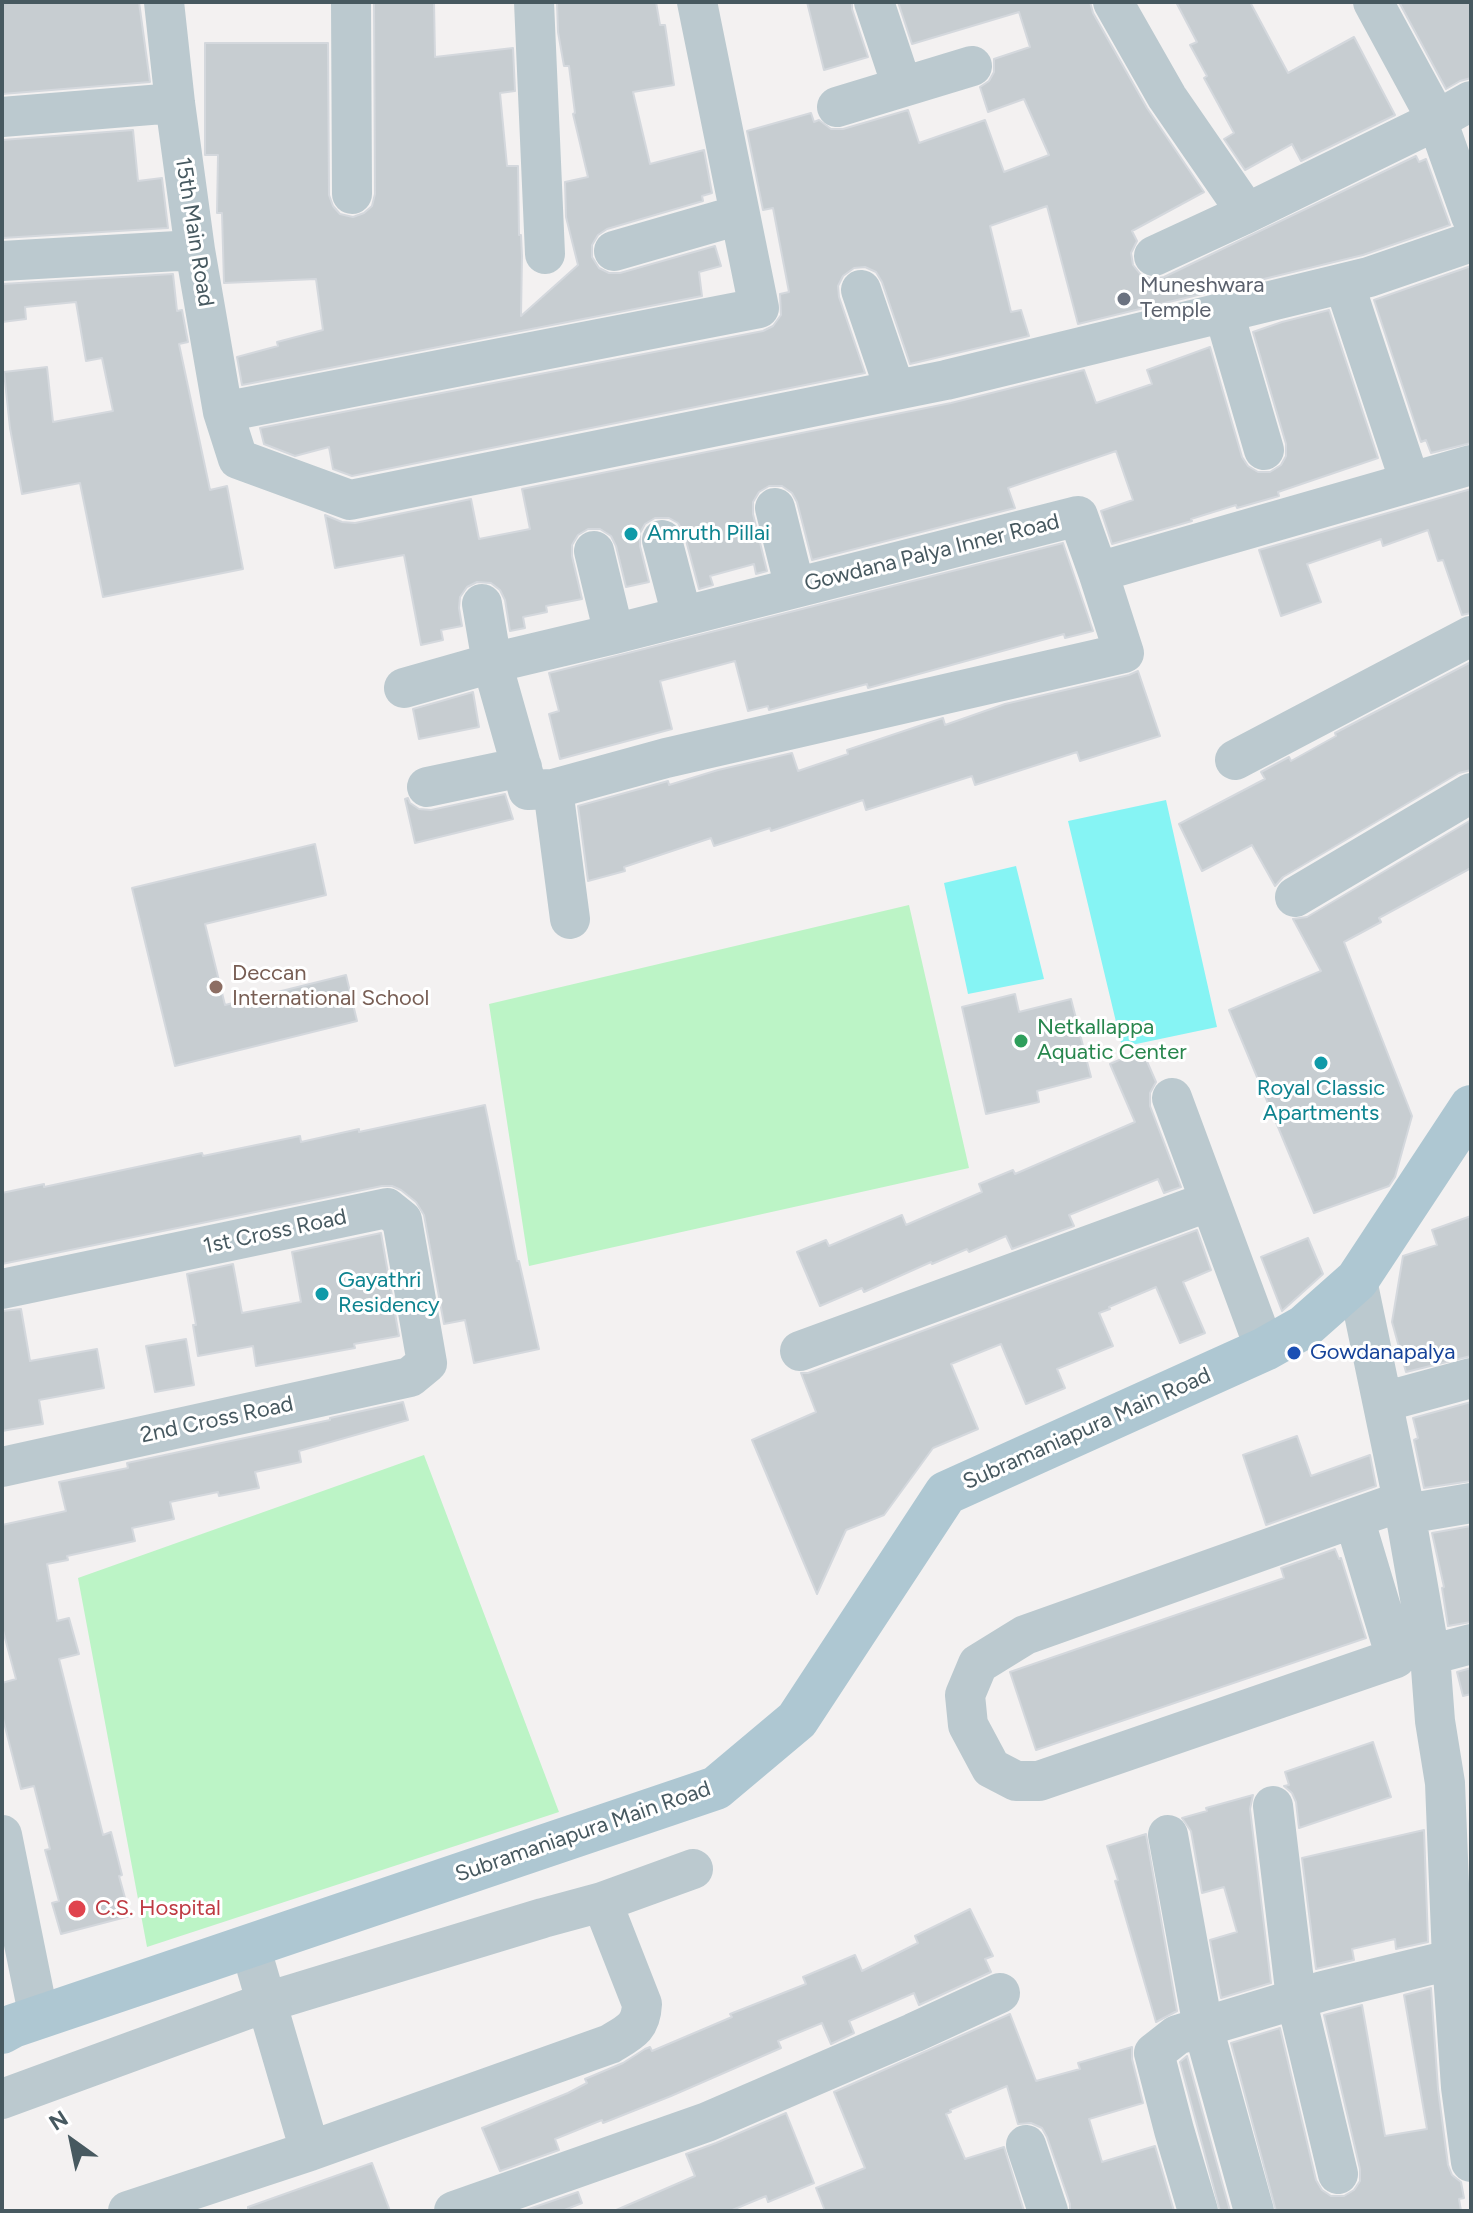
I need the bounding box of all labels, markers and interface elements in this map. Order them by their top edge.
street label: 15th Main Road [169,155,219,309]
place label: Muneshwara Temple [1140,273,1264,324]
marker: Muneshwara Temple [1115,290,1133,308]
street label: Gowdana Palya Inner Road [802,509,1062,597]
place label: Amruth Pillai [647,521,770,547]
marker: Amruth Pillai [622,525,640,543]
place label: Deccan International School [232,961,429,1012]
marker: Deccan International School [207,978,225,996]
place label: Netkallappa Aquatic Center [1037,1015,1187,1066]
marker: Netkallappa Aquatic Center [1012,1032,1030,1050]
marker: Royal Classic Apartments [1312,1054,1330,1072]
place label: Royal Classic Apartments [1257,1076,1385,1128]
street label: 1st Cross Road [201,1204,349,1260]
place label: Gayathri Residency [338,1268,440,1320]
marker: Gayathri Residency [313,1285,331,1303]
place label: Gowdanapalya [1310,1340,1455,1366]
marker: Gowdanapalya [1285,1344,1303,1362]
street label: Subramaniapura Main Road [959,1362,1215,1496]
street label: 2nd Cross Road [138,1391,296,1449]
street label: Subramaniapura Main Road [452,1776,714,1888]
place label: C.S. Hospital [95,1896,221,1922]
marker: C.S. Hospital [66,1898,88,1920]
north arrow [32,2101,112,2181]
text: N [44,2105,73,2136]

